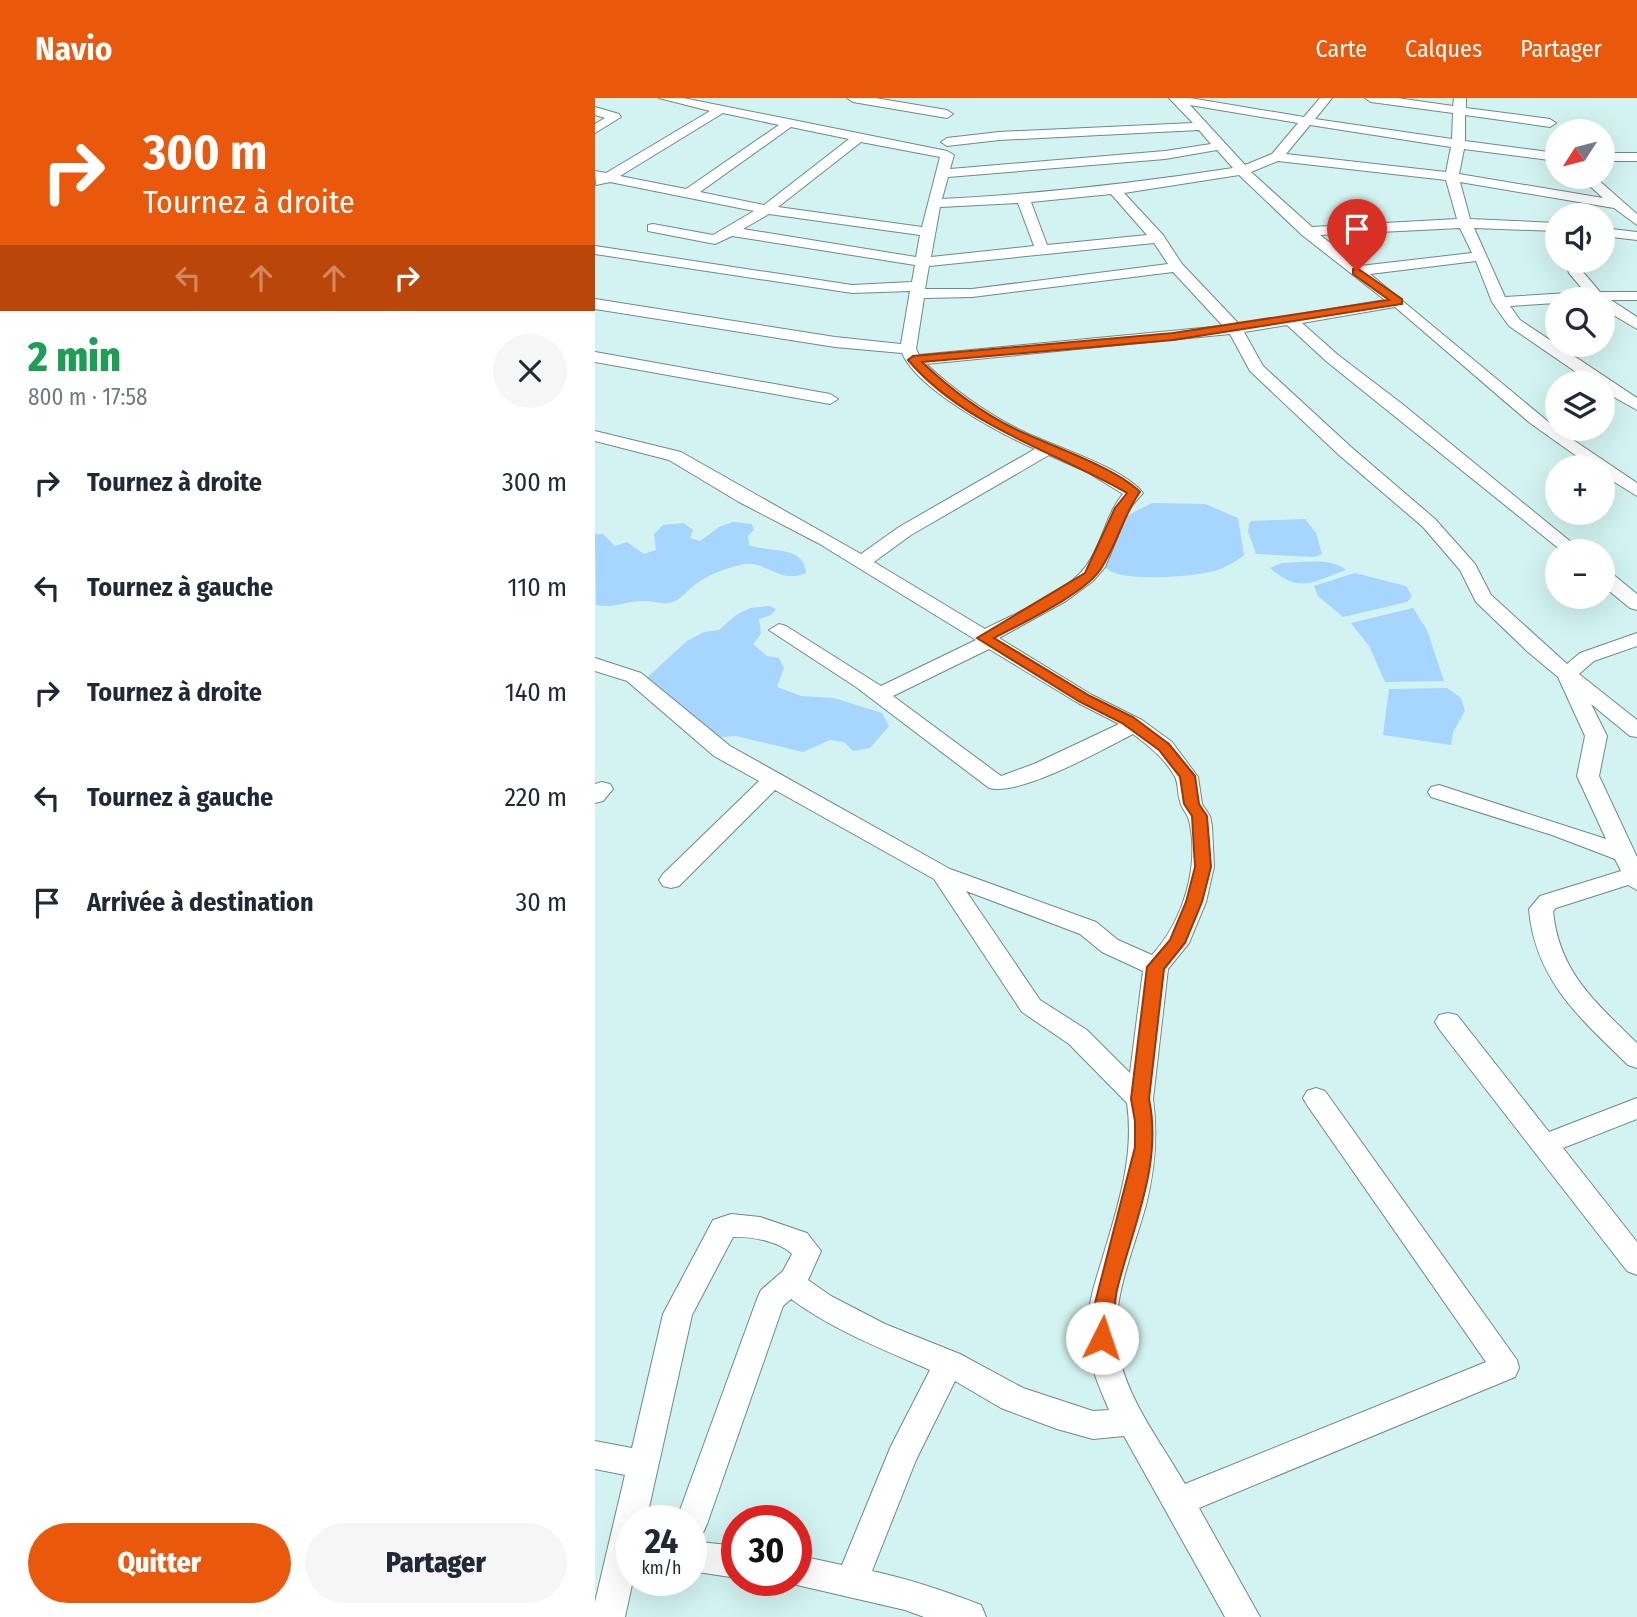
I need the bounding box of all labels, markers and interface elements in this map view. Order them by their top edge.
text: Navio [35,29,112,69]
text: Carte [1316,35,1367,63]
text: Calques [1405,35,1482,63]
text: Partager [1520,35,1602,63]
north arrow [1545,119,1615,189]
map controls [1545,119,1615,609]
text: 300 m [143,123,267,182]
icon: right [28,126,119,217]
text: Tournez à droite [143,183,355,221]
pin [1327,199,1387,271]
button: sound [1545,203,1615,273]
icon: arrive [1338,210,1376,248]
icon: left [169,259,207,297]
icon: ahead [242,259,280,297]
icon: ahead [315,259,353,297]
icon: right [388,259,426,297]
button: search [1545,287,1615,357]
text: 2 min [28,332,121,382]
button: close [493,334,567,408]
button: layers [1545,371,1615,441]
text: 800 m · 17:58 [28,383,148,411]
button: + [1545,455,1615,525]
icon: right [28,464,66,502]
text: Tournez à droite [87,467,262,498]
text: 300 m [502,467,567,498]
button: − [1545,539,1615,609]
icon: left [28,569,66,607]
text: Tournez à gauche [87,572,273,603]
text: 110 m [507,572,567,603]
icon: right [28,674,66,712]
text: Tournez à droite [87,677,262,708]
text: 140 m [505,677,567,708]
icon: left [28,779,66,817]
text: Tournez à gauche [87,782,273,813]
text: 220 m [504,782,567,813]
icon: arrive [28,884,66,922]
text: Arrivée à destination [87,887,314,918]
text: 30 m [516,887,567,918]
position arrow [1065,1301,1139,1375]
speed limit sign: 30 [721,1505,812,1596]
text: 24 [645,1520,678,1562]
button: Quitter [28,1523,291,1603]
button: Partager [305,1523,567,1603]
text: km/h [641,1557,682,1579]

